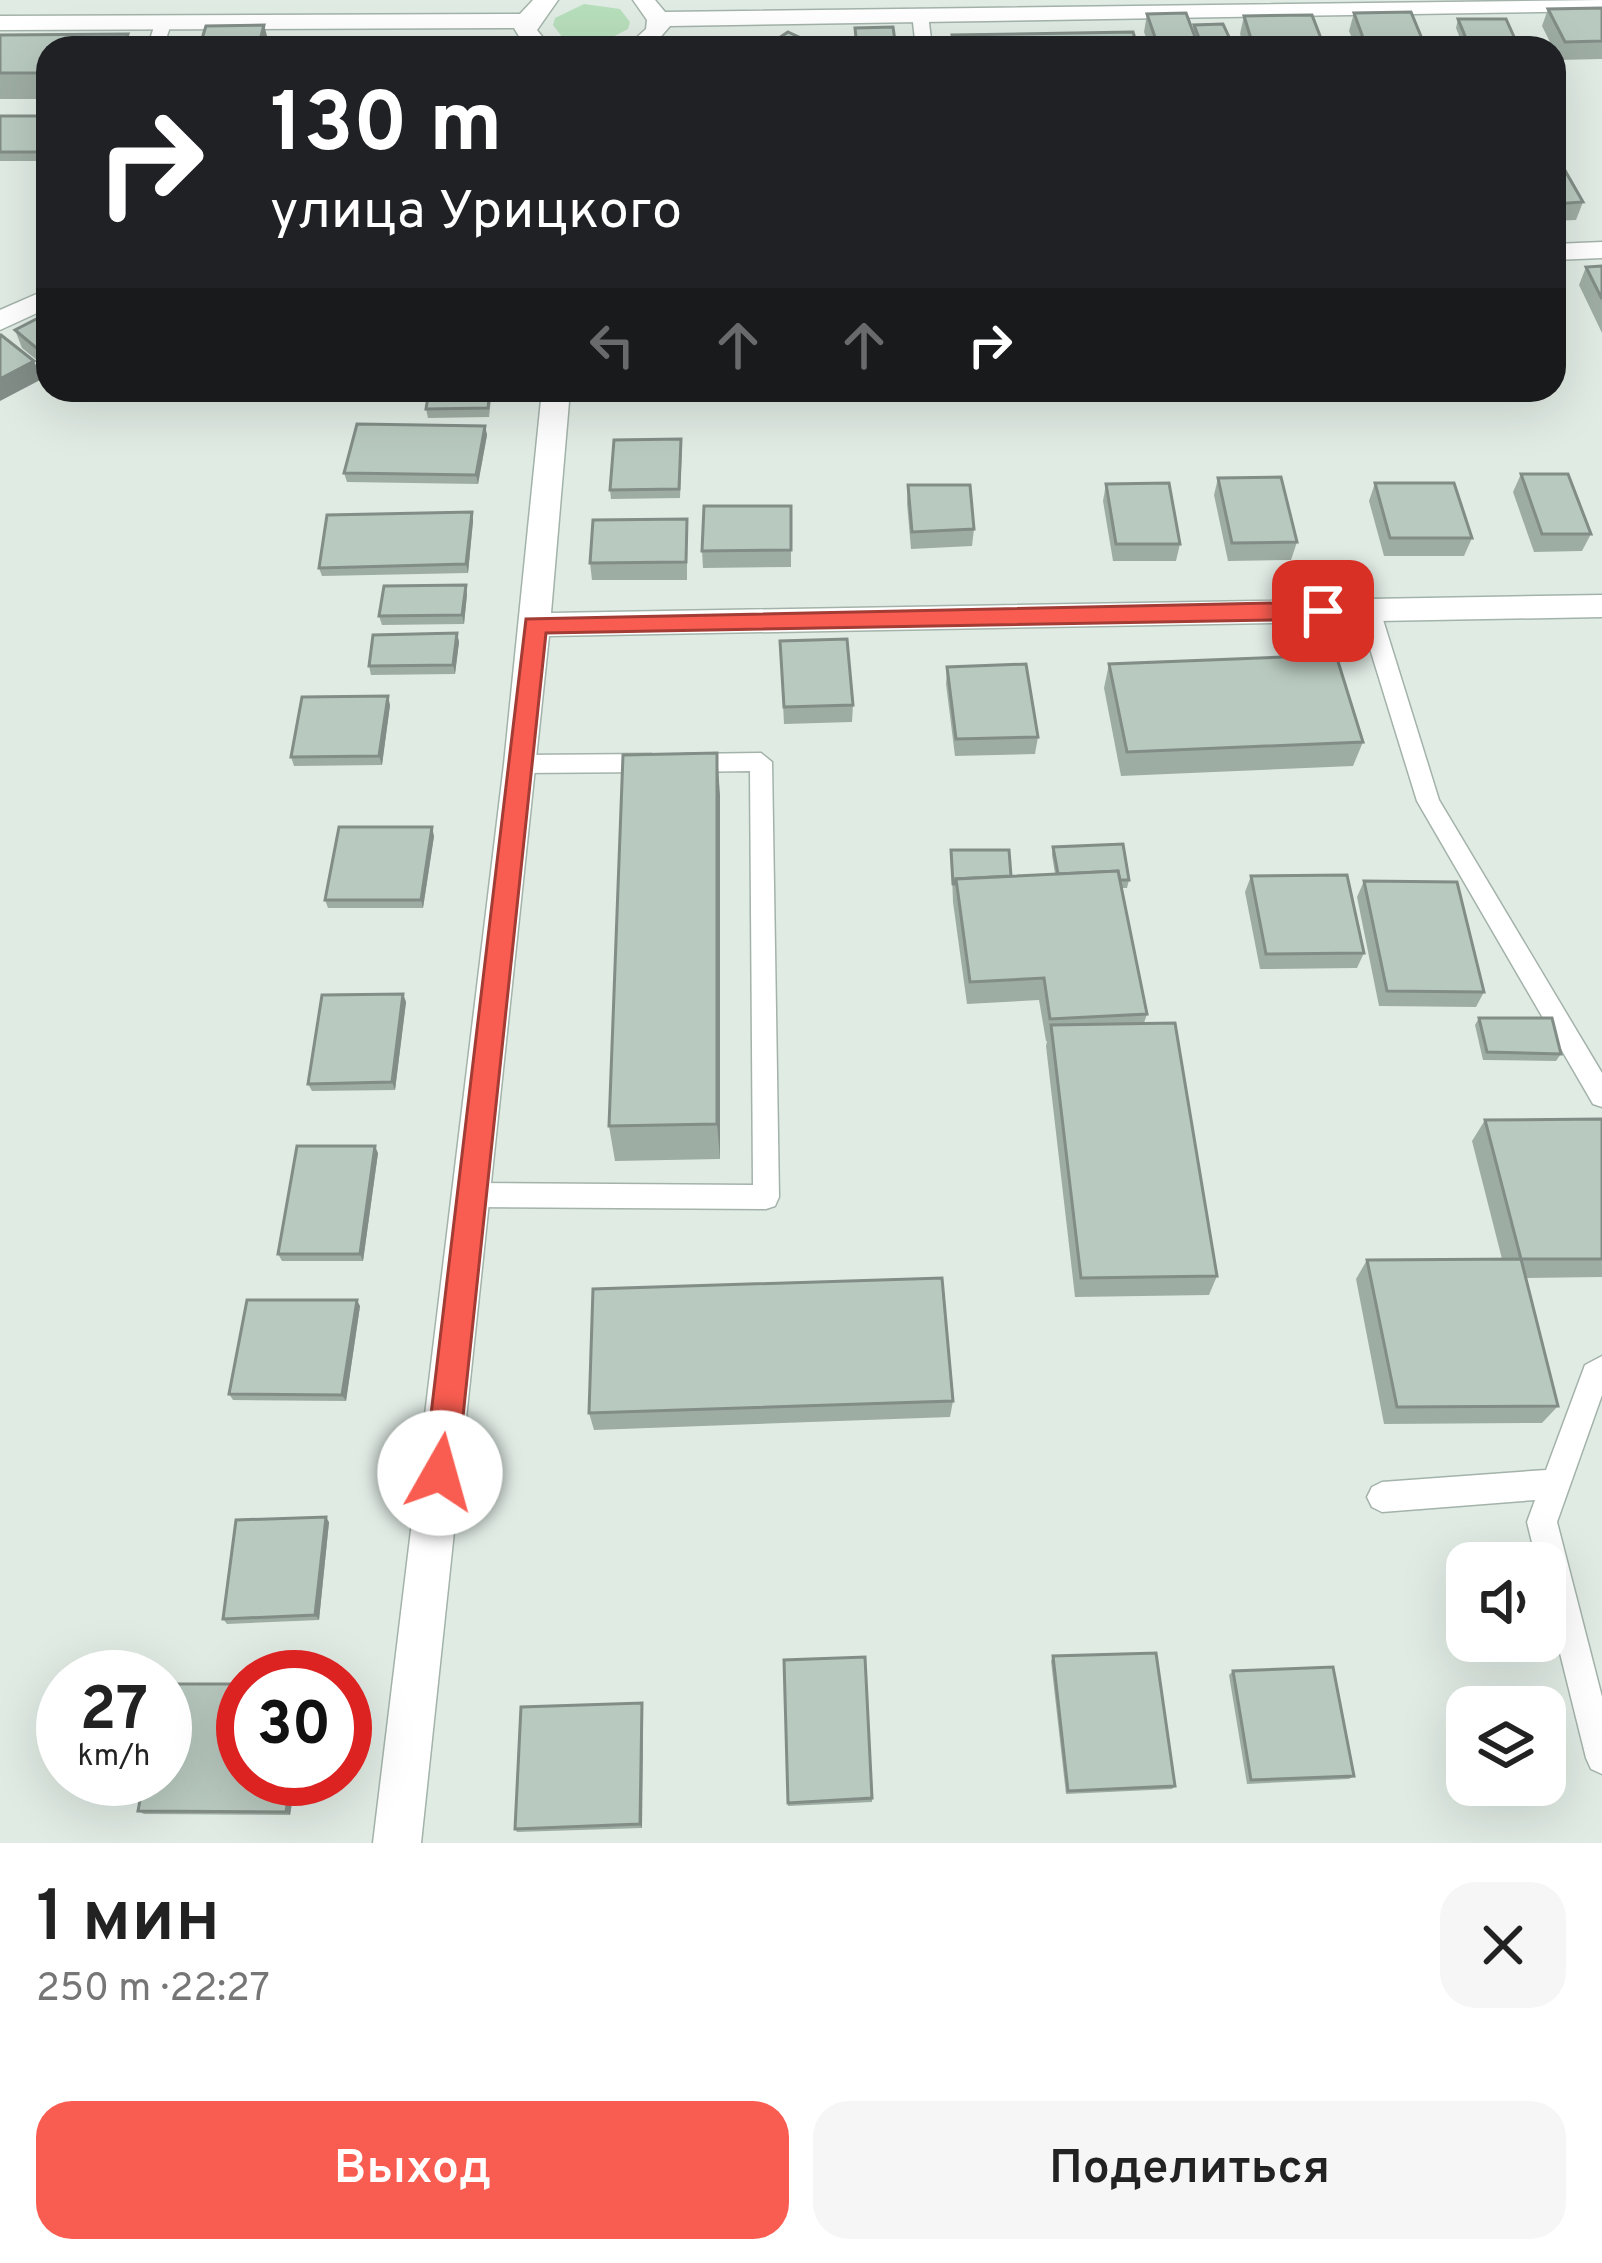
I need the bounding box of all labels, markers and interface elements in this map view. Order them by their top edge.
text: 130 m [270,75,502,181]
icon: right [72,84,228,240]
text: улица Урицкого [270,179,682,248]
icon: left [579,312,645,378]
icon: ahead [705,312,771,378]
icon: ahead [831,312,897,378]
icon: right [957,312,1023,378]
pin [1272,560,1374,662]
icon: arrive [1290,578,1356,644]
position arrow [377,1410,503,1536]
map controls [1446,1542,1566,1806]
button: sound [1446,1542,1566,1662]
speed limit sign: 30 [216,1650,372,1806]
text: 27 [80,1675,148,1751]
button: layers [1446,1686,1566,1806]
text: km/h [78,1739,150,1776]
text: 1 мин [36,1875,220,1967]
button: close [1440,1882,1566,2008]
text: 250 m · 22:27 [36,1966,270,2015]
button: Выход [36,2101,789,2239]
button: Поделиться [813,2101,1566,2239]

